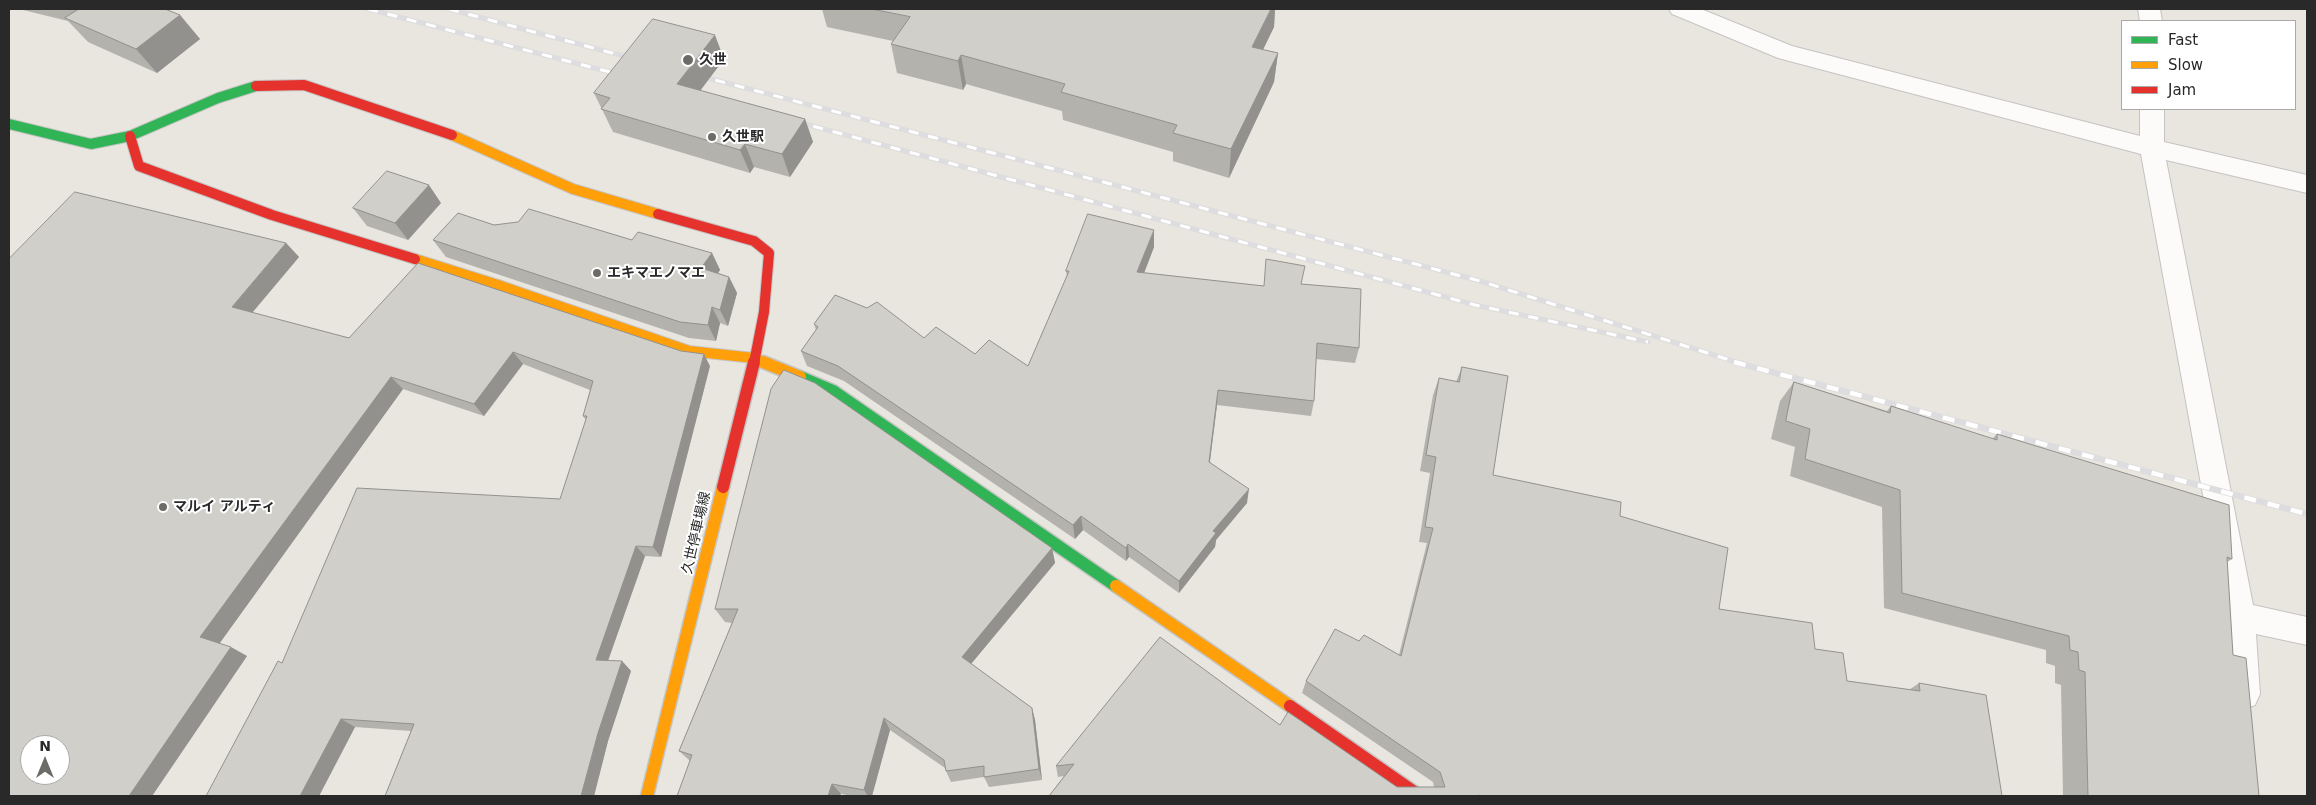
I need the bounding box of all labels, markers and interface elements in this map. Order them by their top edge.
legend [2121,20,2296,110]
text: Fast [2168,31,2198,49]
place label: 久世 [699,52,727,68]
marker: 久世 [681,53,695,67]
text: Slow [2168,56,2203,74]
text: Jam [2168,81,2196,99]
place label: 久世駅 [722,129,764,145]
marker: 久世駅 [706,131,718,143]
place label: エキマエノマエ [607,265,705,281]
marker: エキマエノマエ [591,267,603,279]
street label: 久世停車場線 [679,490,715,576]
place label: マルイ アルティ [173,499,276,515]
marker: マルイ アルティ [157,501,169,513]
north arrow [20,735,70,785]
text: N [39,738,51,754]

